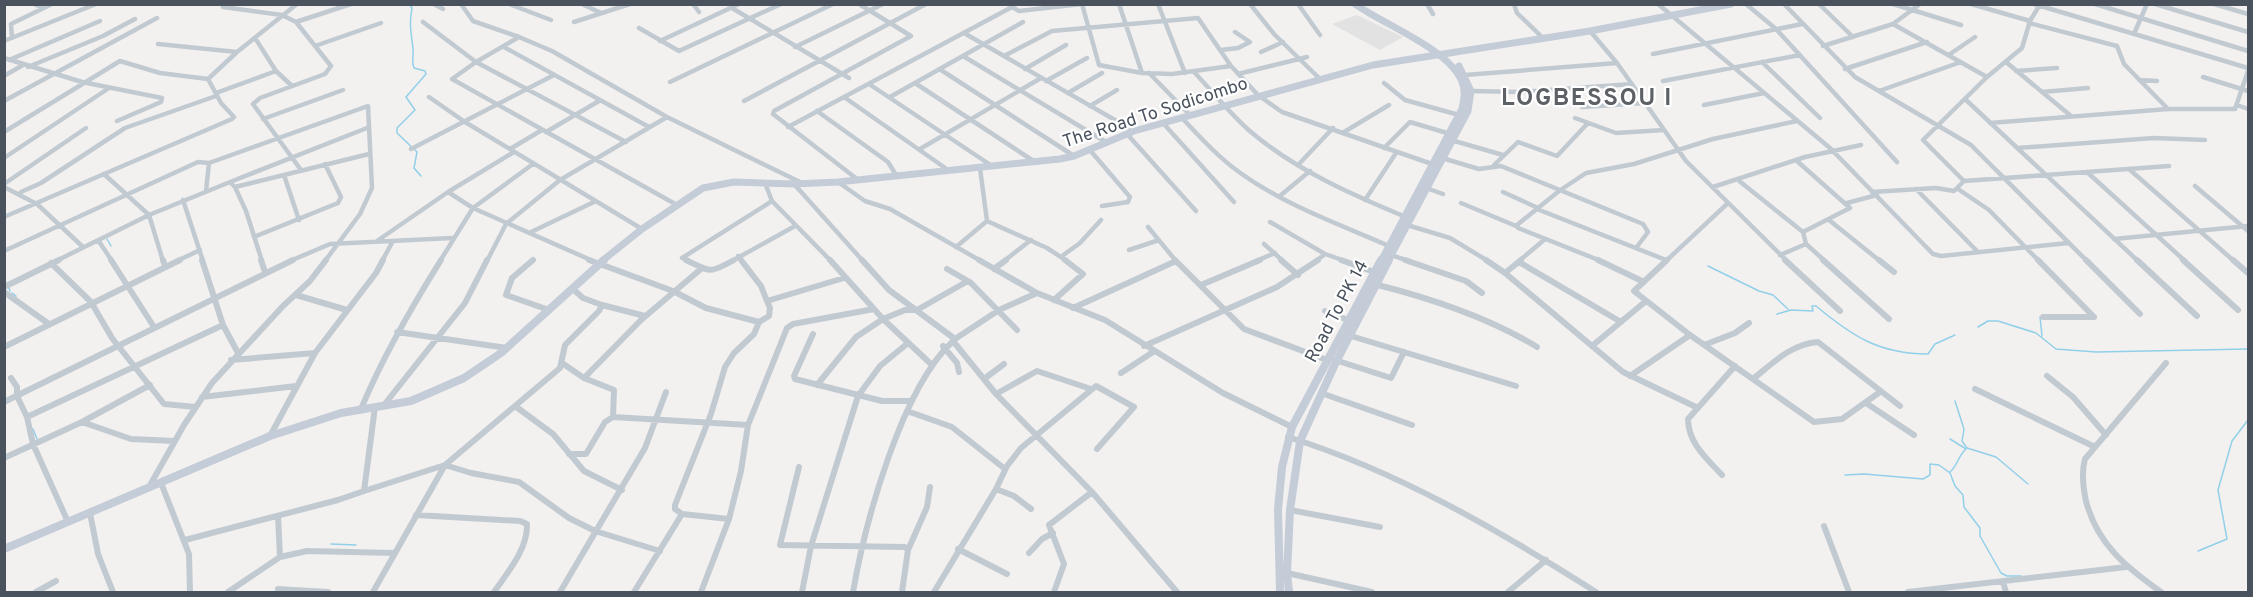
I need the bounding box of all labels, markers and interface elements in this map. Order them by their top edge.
street label: The Road To Sodicombo [1060,73,1251,154]
district label: LOGBESSOU I [1501,84,1673,114]
street label: Road To PK 14 [1301,256,1374,367]

